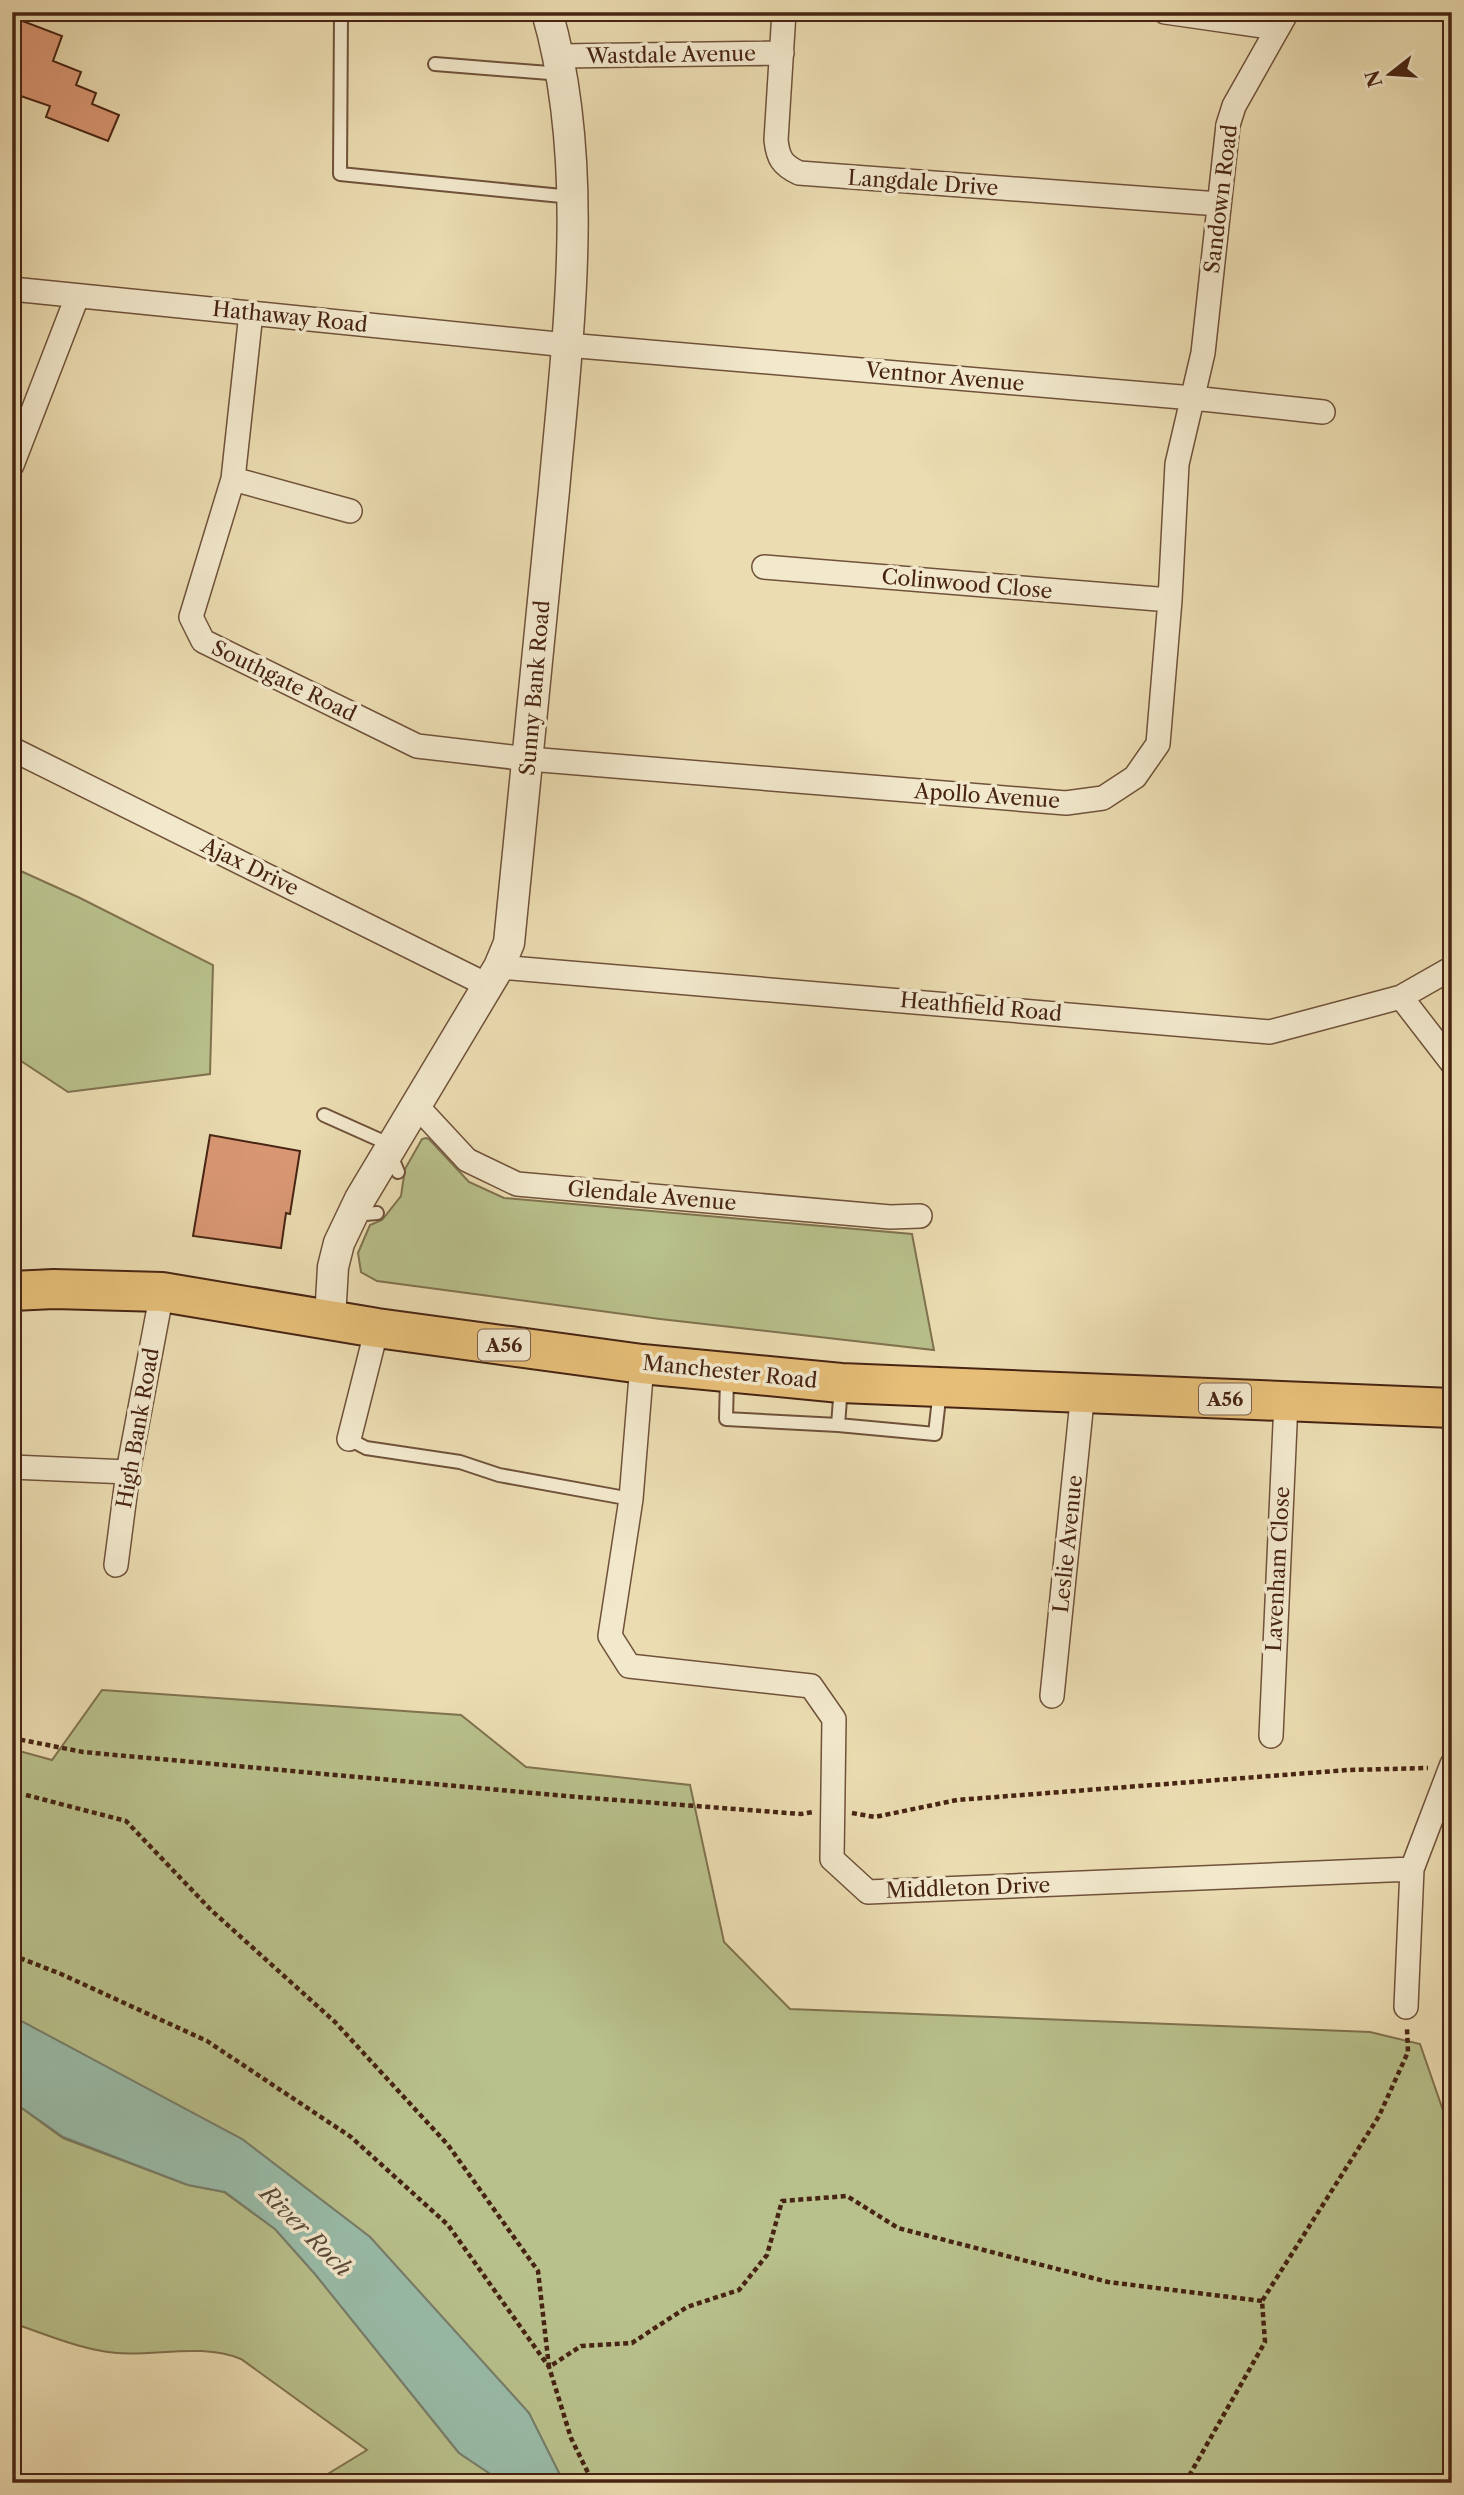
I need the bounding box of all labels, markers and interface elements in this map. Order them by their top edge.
north arrow [1356,38,1426,108]
street label: Wastdale Avenue [585,41,756,68]
text: N [1361,68,1388,90]
street label: Sandown Road [1199,123,1242,275]
street label: Langdale Drive [847,165,999,200]
street label: Hathaway Road [211,296,369,337]
street label: Ventnor Avenue [864,357,1026,396]
street label: Colinwood Close [881,564,1054,603]
street label: Sunny Bank Road [514,599,555,777]
street label: Southgate Road [208,635,361,726]
street label: Apollo Avenue [912,778,1061,813]
street label: Ajax Drive [197,832,303,901]
street label: Heathfield Road [899,987,1063,1026]
street label: Glendale Avenue [567,1176,737,1215]
road number: A56 [478,1330,530,1360]
street label: High Bank Road [111,1346,164,1510]
street label: Manchester Road [642,1350,819,1393]
road number: A56 [1199,1384,1251,1414]
street label: Leslie Avenue [1048,1474,1087,1614]
street label: Lavenham Close [1261,1486,1294,1652]
street label: Middleton Drive [885,1872,1051,1903]
water label: River Roch [253,2178,358,2283]

